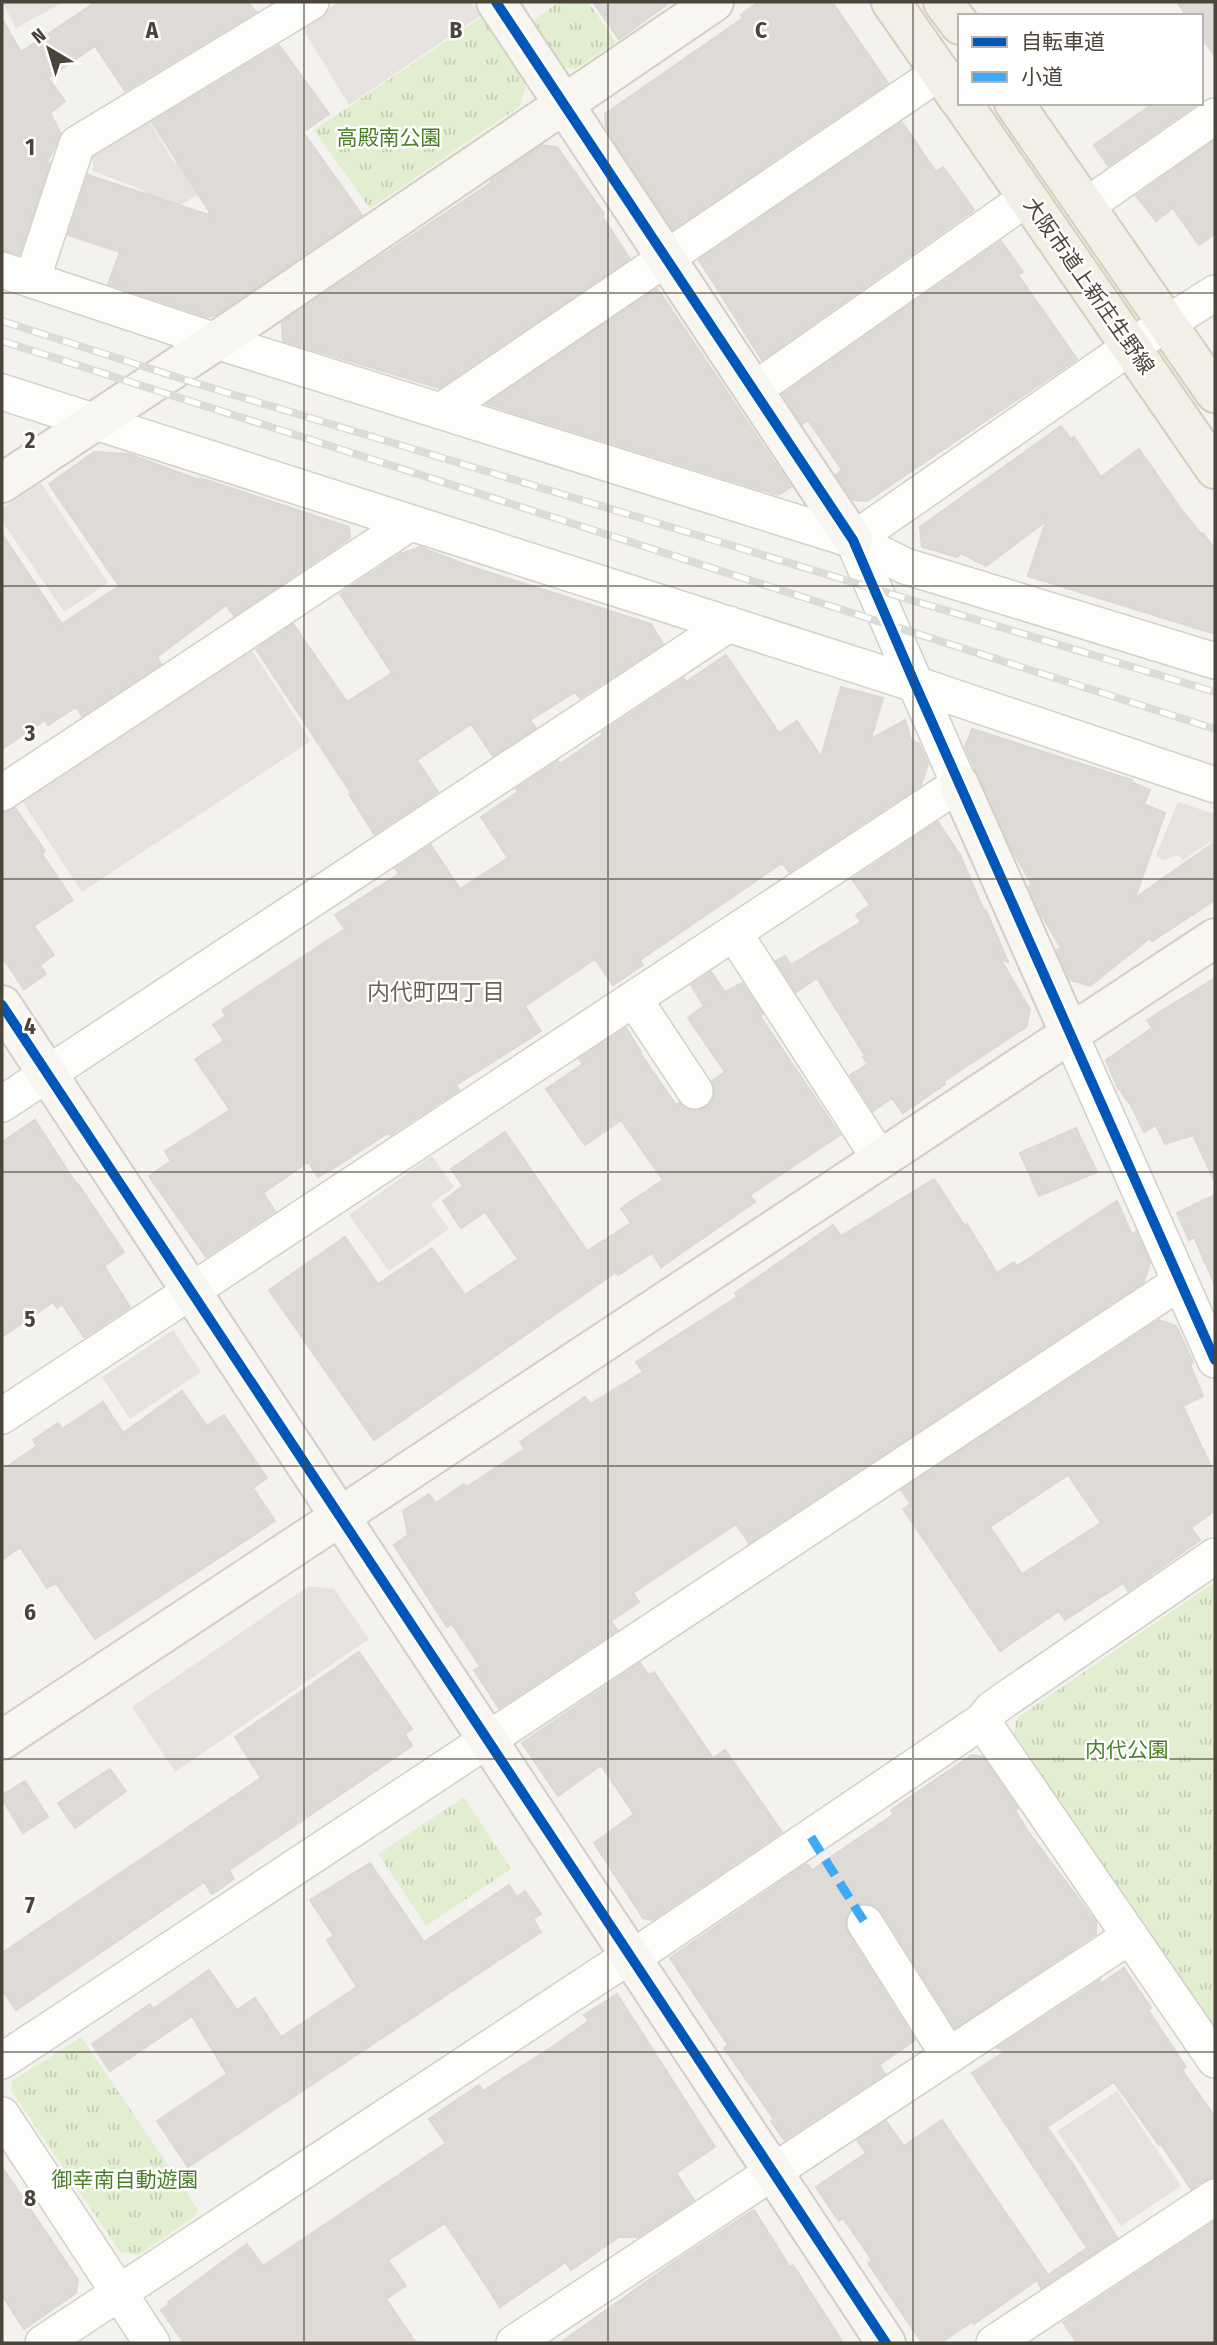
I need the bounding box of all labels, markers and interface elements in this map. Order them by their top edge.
north arrow [14,14,84,84]
legend [958,14,1203,105]
text: A [145,16,159,44]
text: B [450,16,463,44]
text: C [755,16,767,44]
text: N [27,23,50,49]
text: 自転車道 [1021,29,1105,55]
text: 小道 [1021,64,1063,90]
park label: 高殿南公園 [337,125,442,151]
text: 1 [25,133,35,161]
street label: 大阪市道上新庄生野線 [1018,193,1160,379]
text: 2 [24,426,36,454]
text: 3 [24,719,36,747]
district label: 内代町四丁目 [367,978,505,1006]
text: 4 [24,1012,36,1040]
text: 5 [24,1305,36,1333]
text: 6 [24,1598,36,1626]
park label: 内代公園 [1085,1737,1169,1763]
text: 7 [25,1891,35,1919]
park label: 御幸南自動遊園 [52,2167,199,2193]
text: 8 [24,2184,36,2212]

